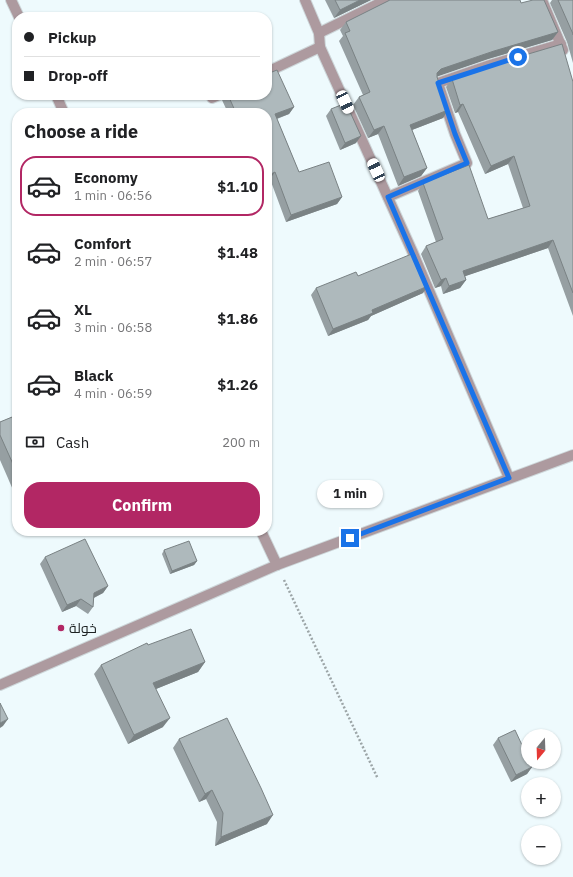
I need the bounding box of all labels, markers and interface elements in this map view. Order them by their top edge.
text: Pickup [48,28,96,47]
route start [509,48,527,66]
text: Drop-off [48,66,108,85]
car [334,89,356,115]
text: Choose a ride [24,120,138,143]
car [365,157,387,183]
icon: car [26,168,62,204]
text: Economy [74,168,138,187]
text: $1.10 [217,177,258,196]
text: 1 min · 06:56 [74,187,152,204]
icon: car [26,234,62,270]
text: Comfort [74,234,131,253]
text: $1.48 [217,243,258,262]
text: 2 min · 06:57 [74,253,152,270]
icon: car [26,300,62,336]
text: XL [74,300,92,319]
text: $1.86 [217,309,258,328]
text: 3 min · 06:58 [74,319,152,336]
icon: car [26,366,62,402]
text: Black [74,366,114,385]
text: $1.26 [217,375,258,394]
text: 4 min · 06:59 [74,385,152,402]
icon: cash [24,431,46,453]
text: Cash [56,433,89,452]
text: 200 m [222,434,260,451]
callout: 1 min [317,480,383,508]
button: Confirm [24,482,260,528]
text: 1 min [333,485,367,502]
route end [341,529,359,547]
place label: خولة [69,619,97,637]
marker: خولة [56,623,66,633]
north arrow [521,729,561,769]
map controls [521,729,561,865]
button: + [521,777,561,817]
button: − [521,825,561,865]

